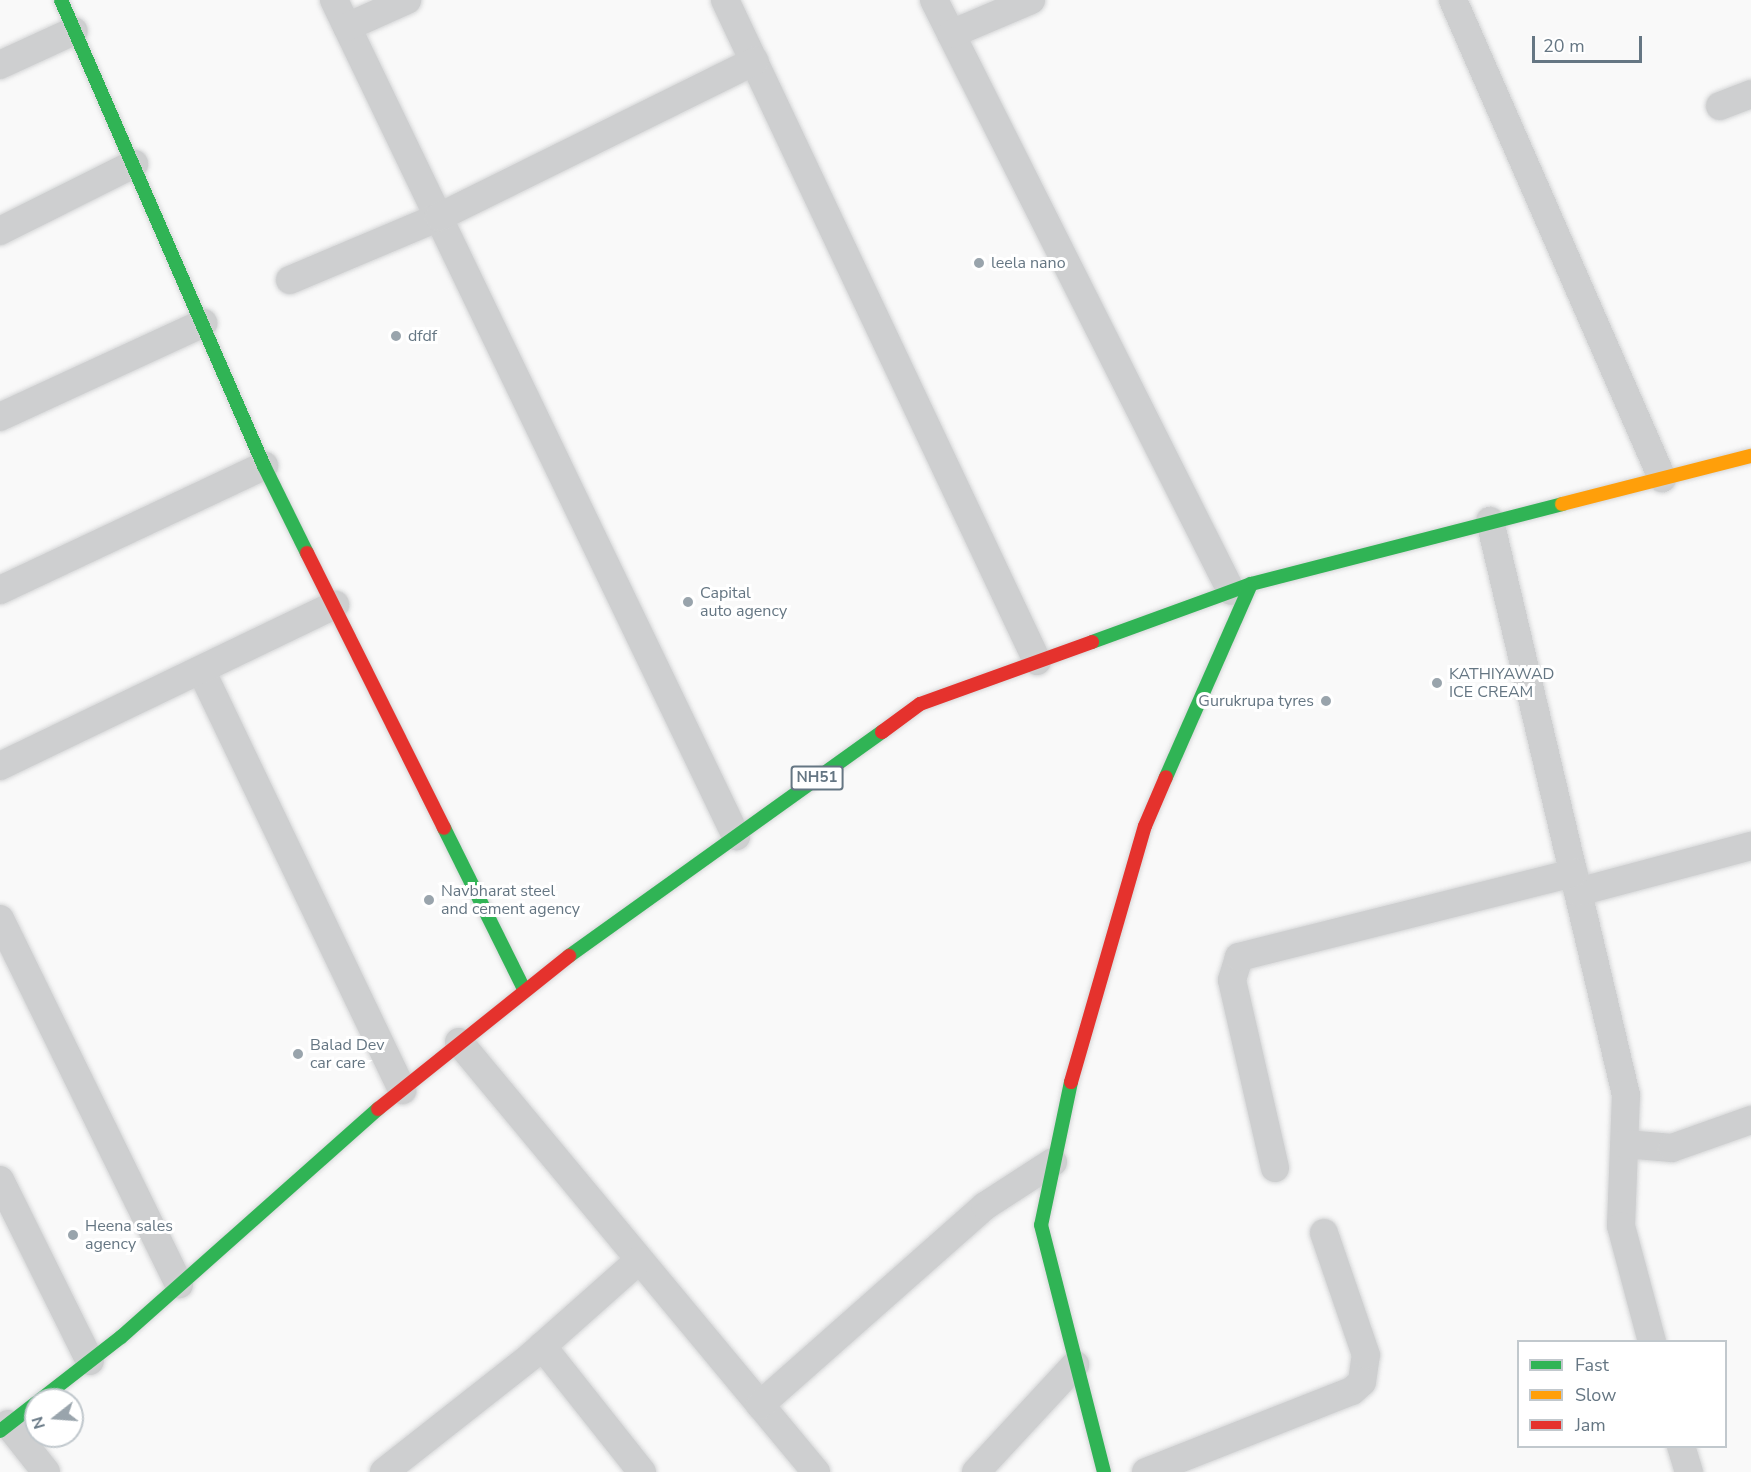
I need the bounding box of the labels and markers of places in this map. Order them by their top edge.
place label: leela nano [991,253,1066,273]
marker: leela nano [972,256,986,270]
place label: dfdf [408,326,437,346]
marker: dfdf [389,329,403,343]
place label: Capital auto agency [700,583,787,621]
marker: Capital auto agency [681,595,695,609]
place label: KATHIYAWAD ICE CREAM [1449,664,1554,702]
marker: KATHIYAWAD ICE CREAM [1430,676,1444,690]
place label: Gurukrupa tyres [1198,691,1314,711]
marker: Gurukrupa tyres [1319,694,1333,708]
place label: Navbharat steel and cement agency [441,881,580,919]
marker: Navbharat steel and cement agency [422,893,436,907]
place label: Balad Dev car care [310,1035,384,1073]
marker: Balad Dev car care [291,1047,305,1061]
place label: Heena sales agency [85,1216,173,1254]
marker: Heena sales agency [66,1228,80,1242]

